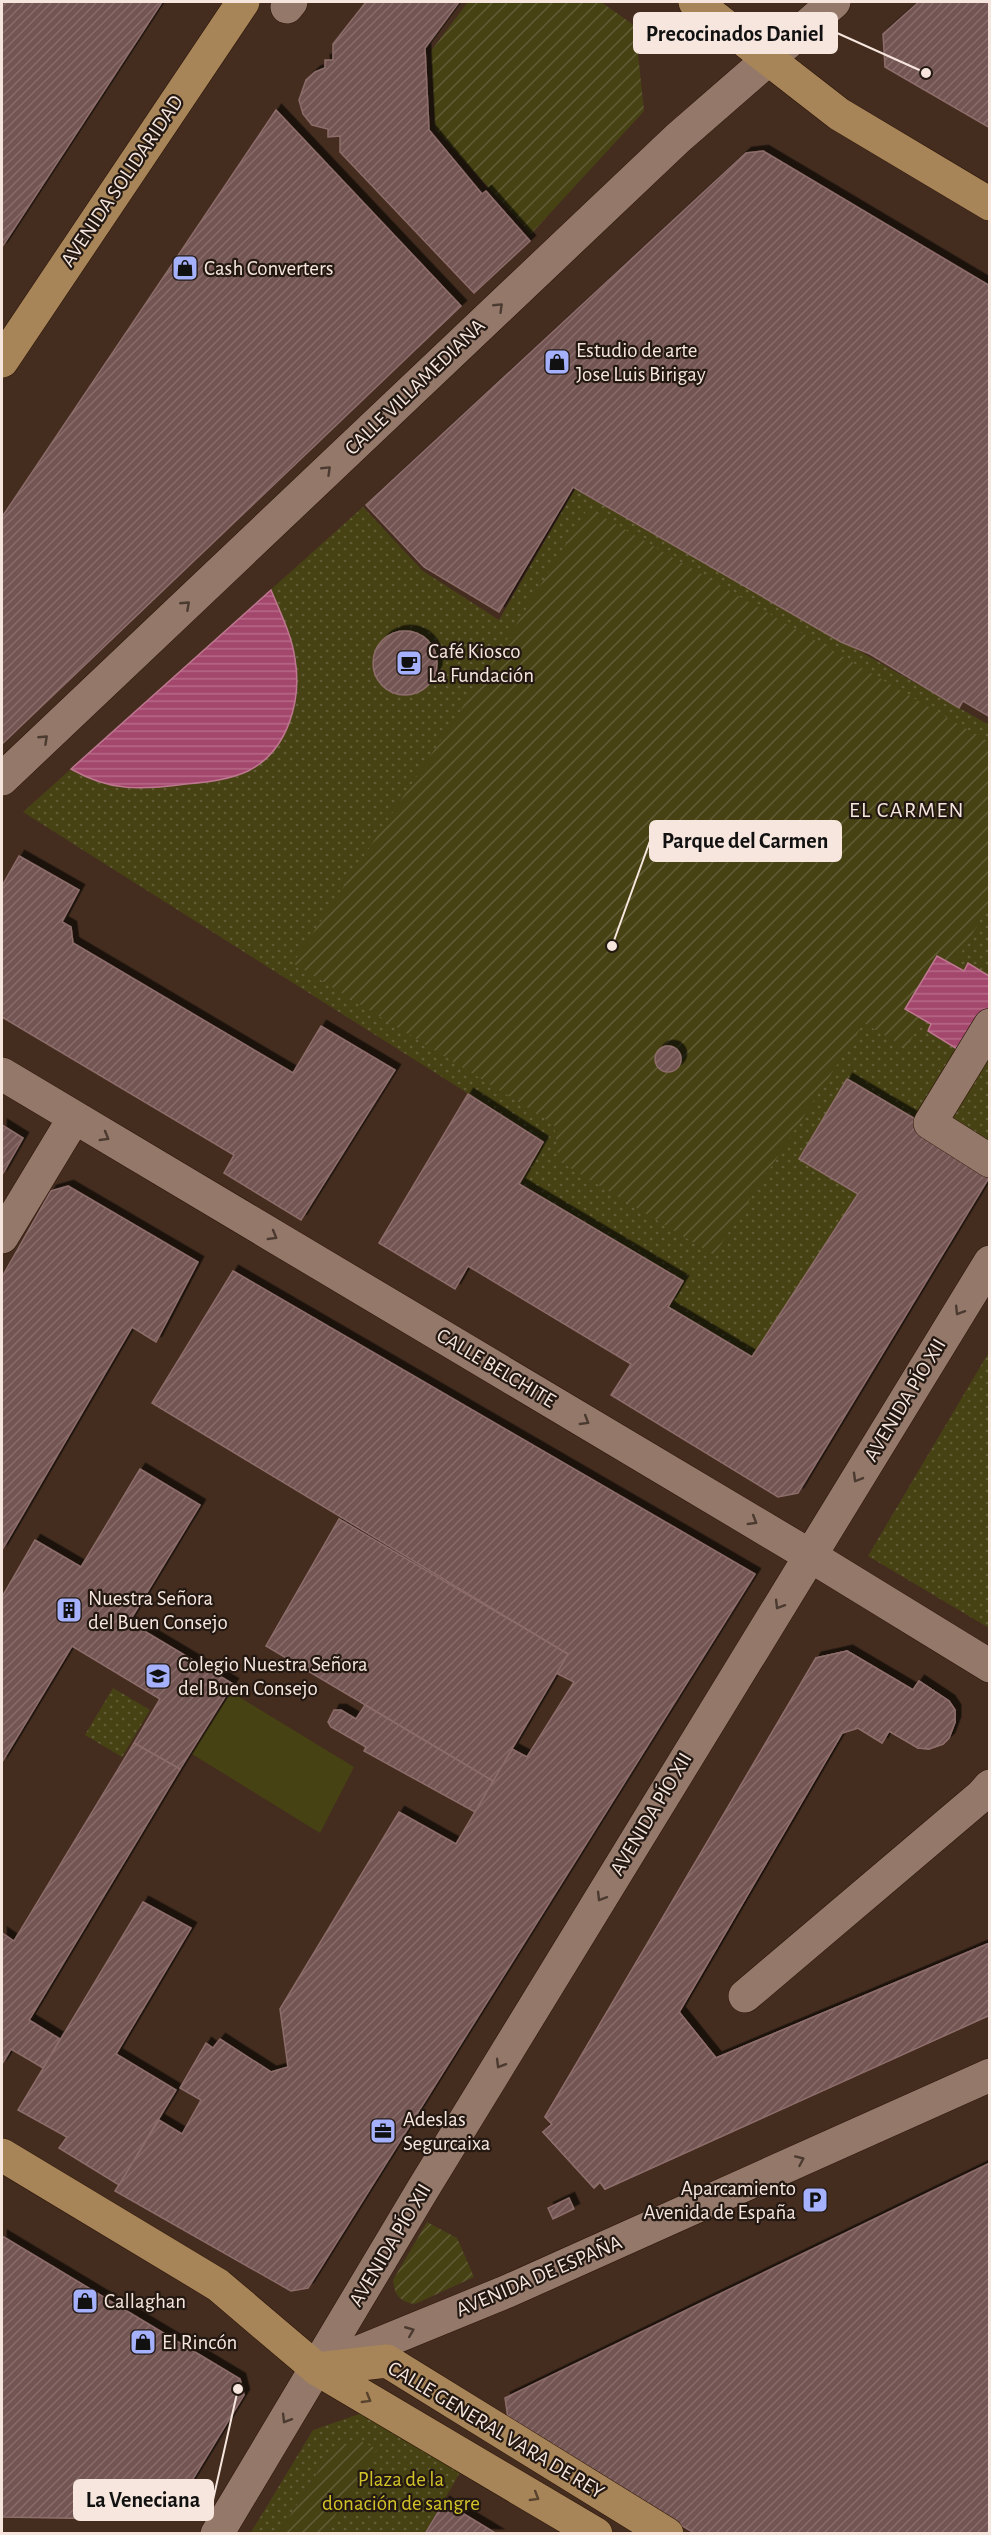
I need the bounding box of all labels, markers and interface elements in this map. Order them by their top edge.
callout: Precocinados Daniel [634,13,837,53]
text: Precocinados Daniel [646,23,824,45]
street label: AVENIDA SOLIDARIDAD [57,91,187,271]
shop icon: Cash Converters [170,253,200,283]
place label: Cash Converters [204,258,334,279]
one-way arrow [492,303,503,314]
street label: CALLE VILLAMEDIANA [341,315,489,459]
place label: Estudio de arte Jose Luis Birigay [576,340,706,385]
shop icon: Estudio de arte Jose Luis Birigay [542,347,572,377]
one-way arrow [320,467,331,478]
one-way arrow [178,601,189,612]
place label: Café Kiosco La Fundación [428,641,534,686]
cafe icon: Café Kiosco La Fundación [394,648,424,678]
one-way arrow [37,735,48,746]
district label: EL CARMEN [849,799,965,821]
callout: Parque del Carmen [650,821,841,861]
text: Parque del Carmen [662,830,828,852]
one-way arrow [99,1130,109,1141]
one-way arrow [267,1228,277,1240]
one-way arrow [954,1305,966,1315]
street label: CALLE BELCHITE [433,1324,559,1412]
street label: AVENIDA PÍO XII [858,1334,950,1465]
one-way arrow [579,1414,589,1426]
one-way arrow [853,1472,865,1482]
one-way arrow [747,1514,757,1526]
place label: Nuestra Señora del Buen Consejo [88,1588,228,1633]
building icon: Nuestra Señora del Buen Consejo [54,1595,84,1625]
one-way arrow [774,1599,786,1609]
place label: Colegio Nuestra Señora del Buen Consejo [178,1654,368,1699]
school or university icon: Colegio Nuestra Señora del Buen Consejo [143,1661,173,1691]
street label: AVENIDA PÍO XII [604,1748,696,1879]
one-way arrow [596,1891,608,1901]
one-way arrow [495,2058,507,2068]
place label: Adeslas Segurcaixa [403,2109,491,2154]
office icon: Adeslas Segurcaixa [368,2116,398,2146]
one-way arrow [793,2156,804,2168]
place label: Aparcamiento Avenida de España [643,2178,796,2223]
street label: AVENIDA PÍO XII [343,2179,435,2310]
parking icon: Aparcamiento Avenida de España [800,2185,830,2215]
street label: AVENIDA DE ESPAÑA [452,2230,625,2320]
shop icon: Callaghan [70,2286,100,2316]
place label: Callaghan [104,2291,186,2312]
one-way arrow [403,2326,414,2338]
shop icon: El Rincón [128,2327,158,2357]
place label: El Rincón [162,2332,237,2353]
street label: CALLE GENERAL VARA DE REY [384,2357,608,2503]
one-way arrow [361,2392,371,2404]
one-way arrow [282,2413,294,2423]
park label: Plaza de la donación de sangre [322,2469,480,2514]
callout: La Veneciana [74,2480,213,2520]
text: La Veneciana [86,2489,201,2511]
one-way arrow [529,2490,539,2502]

